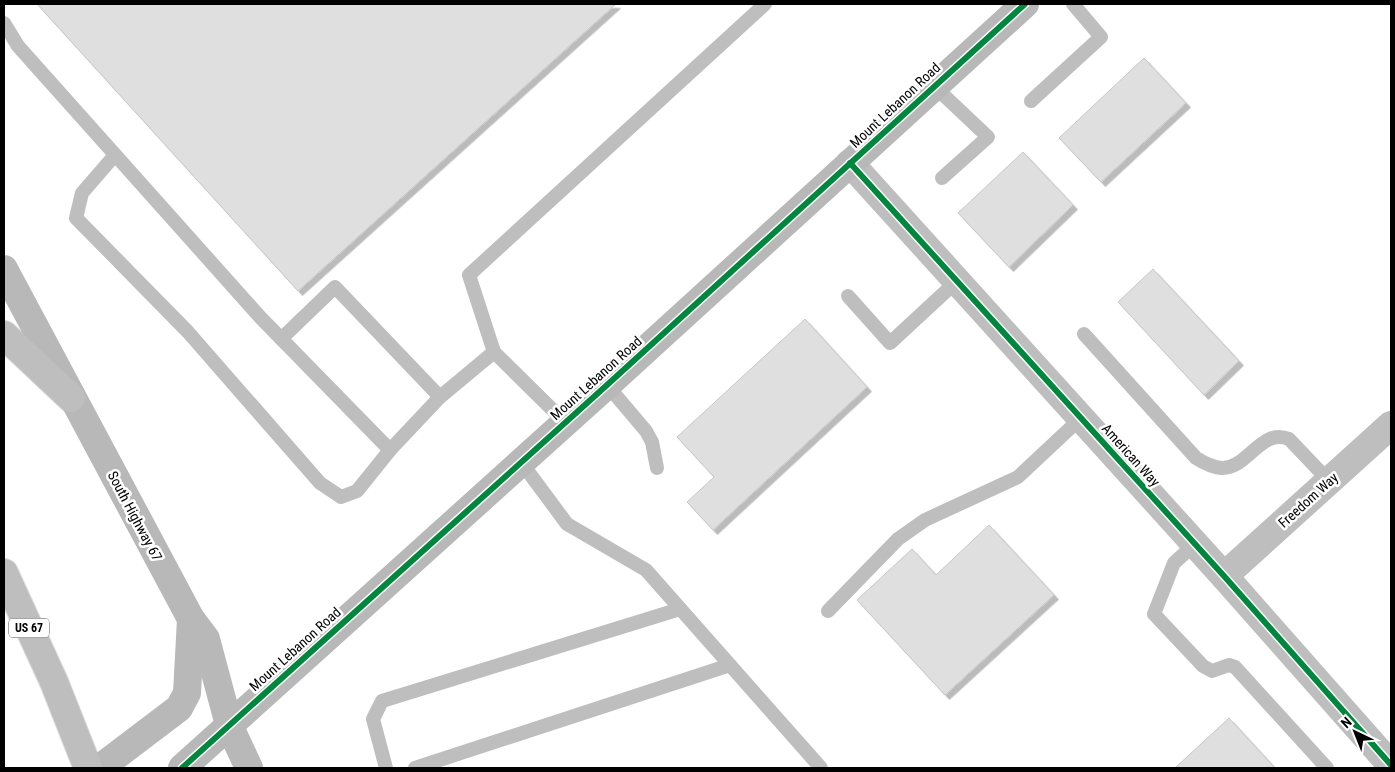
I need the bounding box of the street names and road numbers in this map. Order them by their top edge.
street label: Mount Lebanon Road [847,59,943,151]
street label: Mount Lebanon Road [547,333,645,423]
street label: American Way [1099,420,1163,490]
street label: South Highway 67 [105,468,165,564]
street label: Freedom Way [1275,469,1341,531]
street label: Mount Lebanon Road [246,604,344,694]
road number: US 67 [9,618,49,638]

